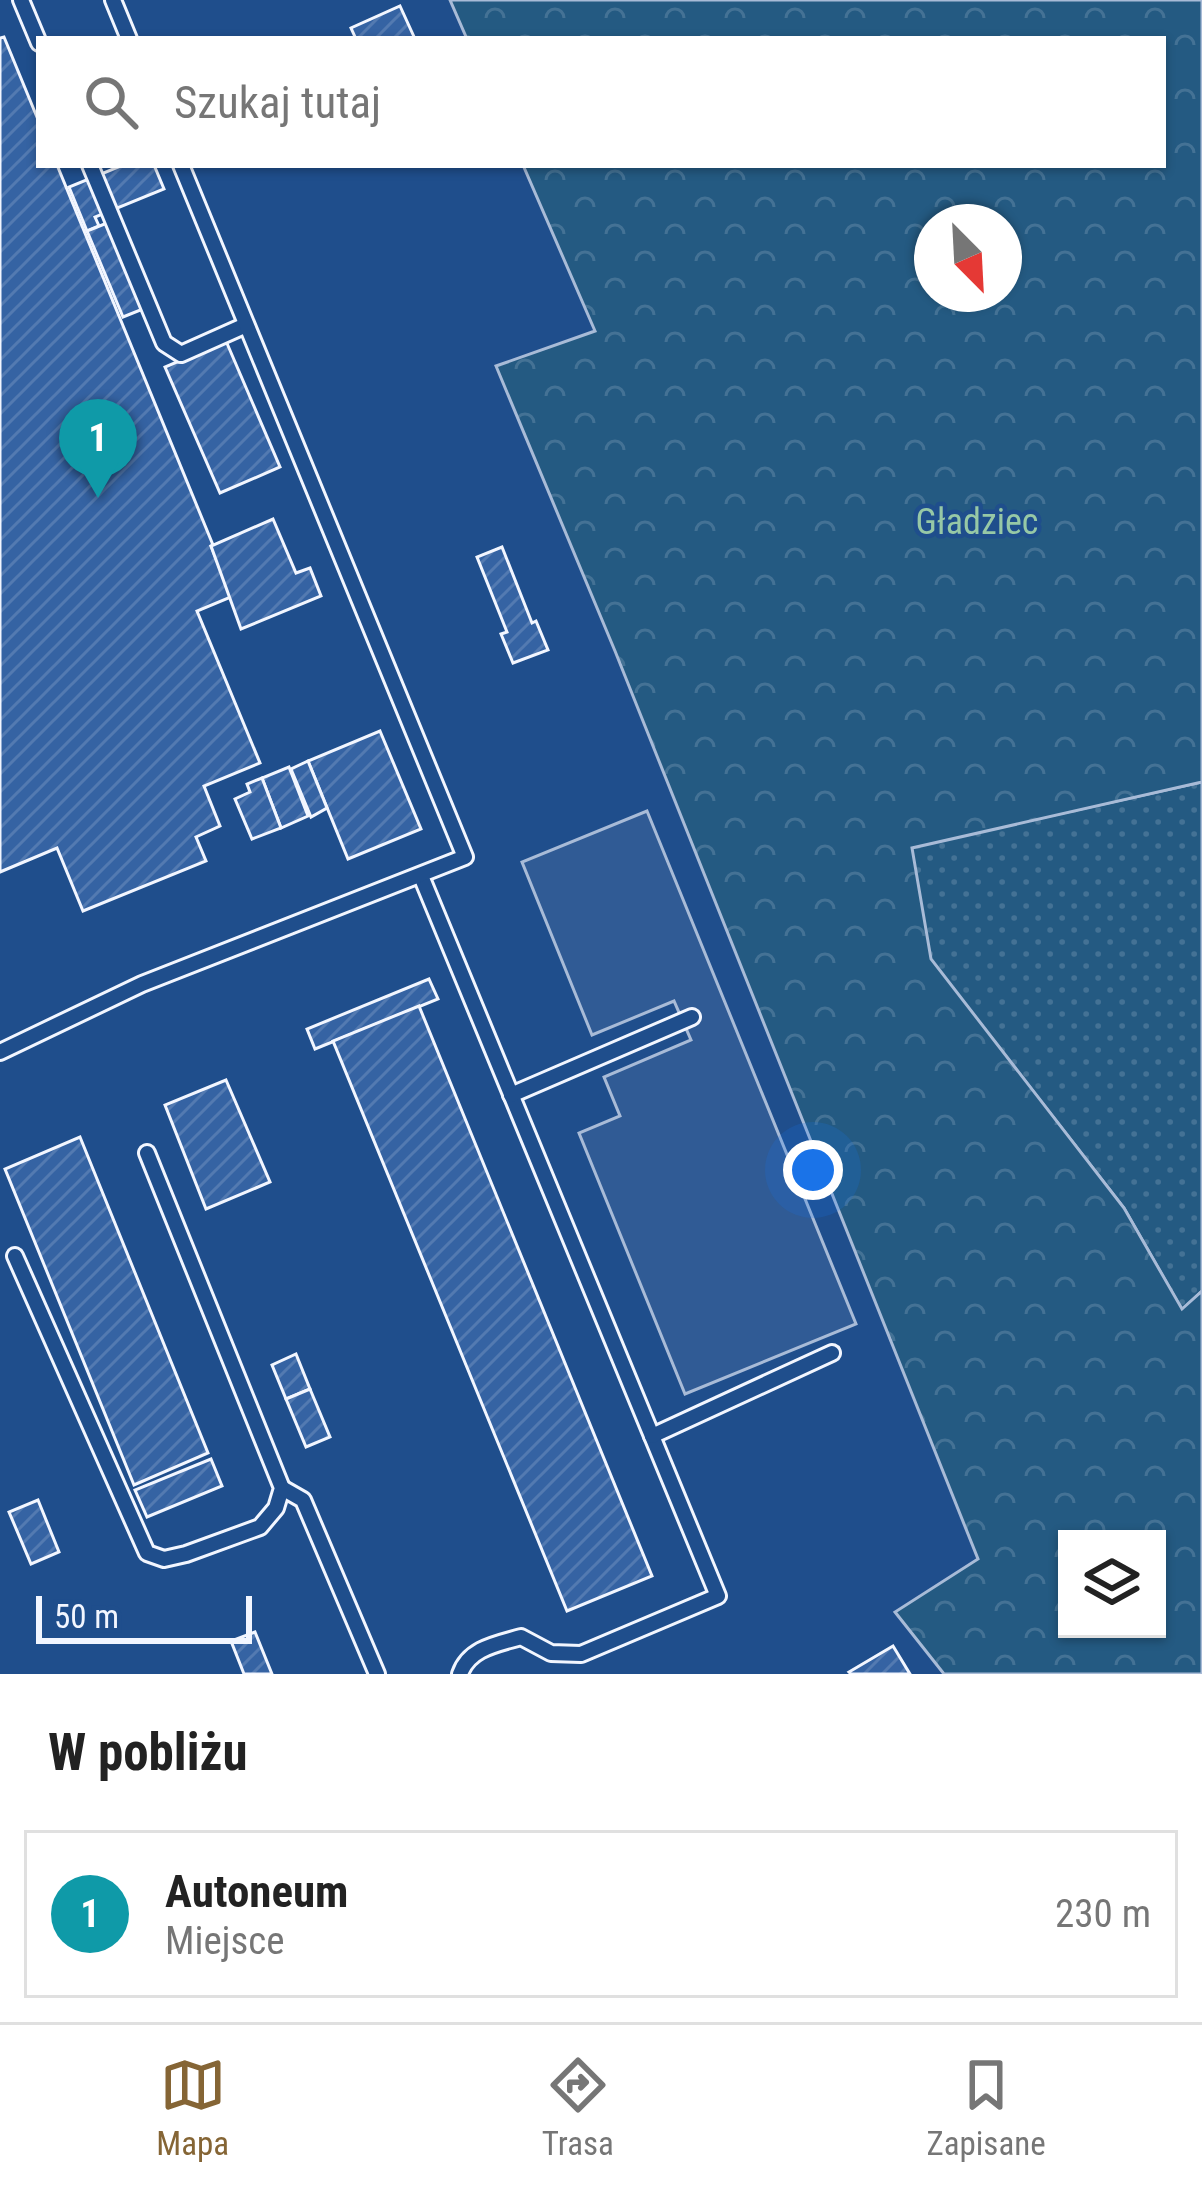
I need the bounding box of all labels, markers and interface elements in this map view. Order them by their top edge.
search box [36,36,1166,168]
icon: search [78,69,144,135]
text: Szukaj tutaj [174,76,381,129]
north arrow [914,204,1022,312]
pin: 1 [59,399,137,498]
park label: Gładziec [916,501,1038,543]
your location [783,1140,843,1200]
map controls [1058,1530,1166,1638]
button: layers [1058,1530,1166,1638]
scale bar [36,1590,252,1643]
text: 50 m [54,1597,119,1636]
text: W pobliżu [48,1723,248,1782]
text: Autoneum [165,1865,348,1918]
text: 1 [80,1891,100,1937]
text: 230 m [1055,1891,1151,1937]
text: Miejsce [165,1918,285,1964]
tab: Mapa [156,2052,229,2163]
tab: Trasa [542,2052,614,2163]
tab: Zapisane [926,2052,1046,2163]

